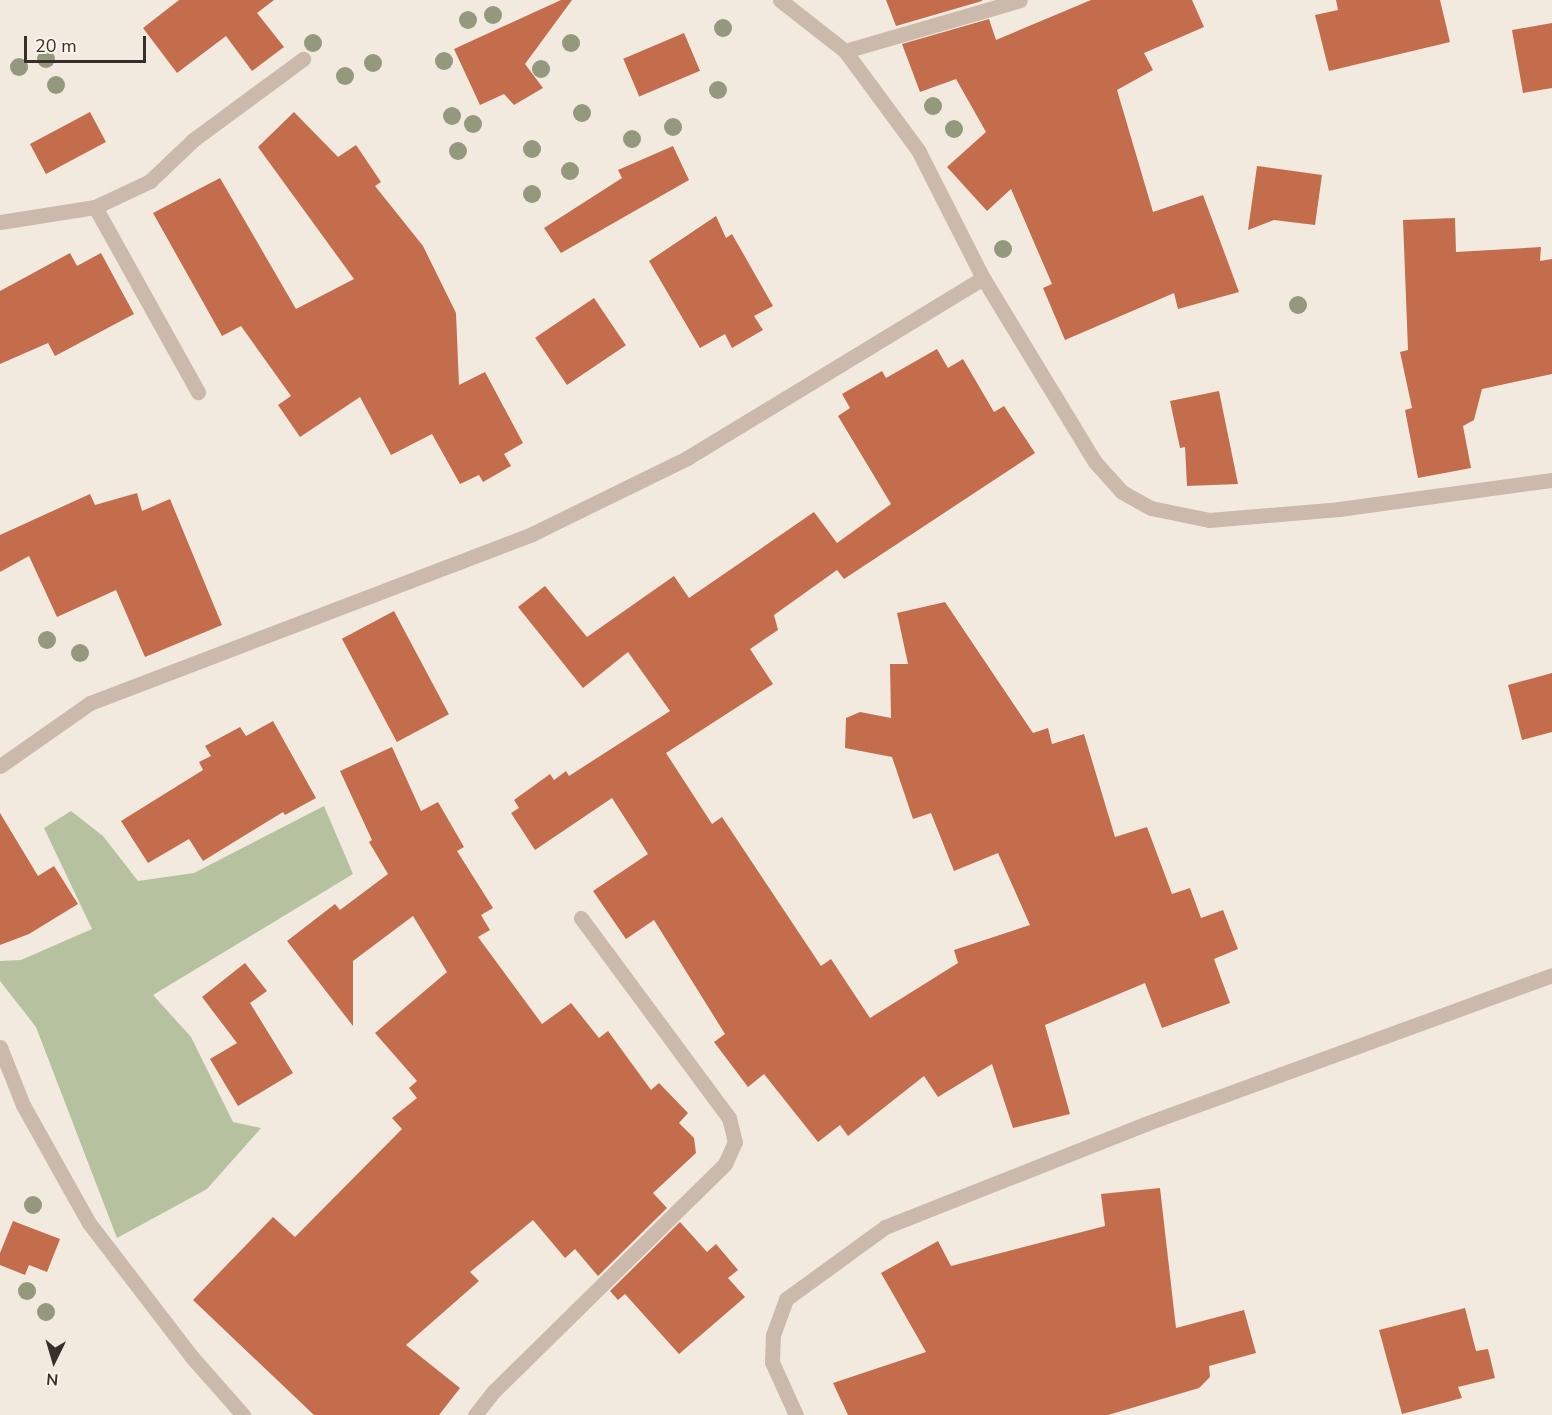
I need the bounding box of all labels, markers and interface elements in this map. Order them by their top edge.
scale bar [27,24,148,62]
text: 20 m [35,34,77,58]
north arrow [24,1331,84,1391]
text: N [46,1367,59,1390]

